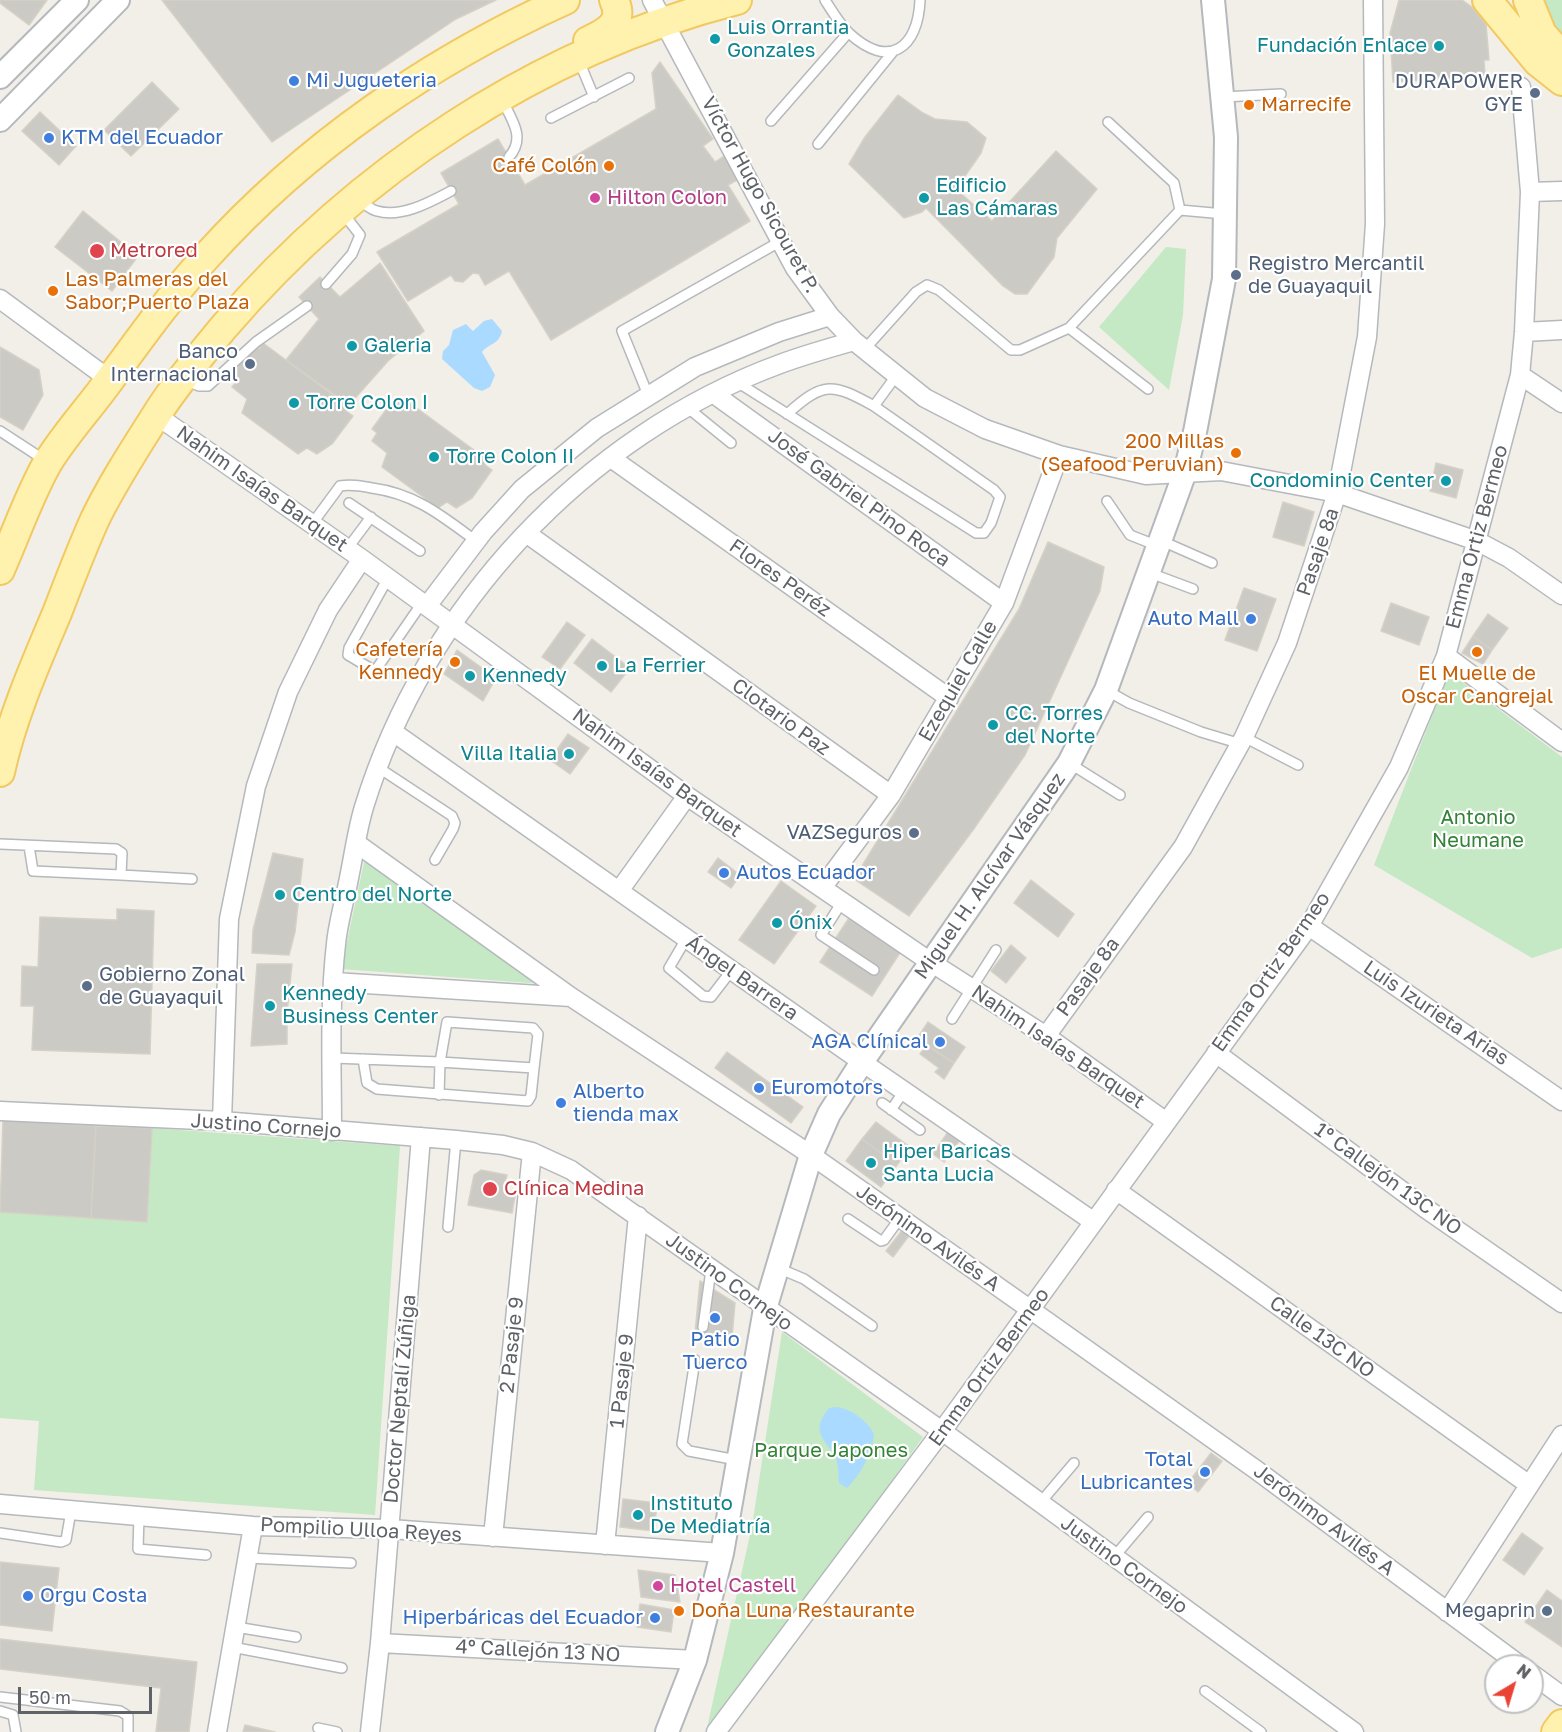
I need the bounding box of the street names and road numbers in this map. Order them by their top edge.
street label: Víctor Hugo Sicouret P. [696,93,824,297]
street label: Nahim Isaías Barquet [172,421,352,557]
street label: José Gabriel Pino Roca [763,424,955,572]
street label: Emma Ortiz Bermeo [1441,442,1513,632]
street label: Pasaje 8a [1292,505,1344,599]
street label: Flores Peréz [724,534,836,622]
street label: Ezequiel Calle [914,616,1002,746]
street label: Clotario Paz [727,673,835,761]
street label: Nahim Isaías Barquet [568,703,746,843]
street label: Miguel H. Alcívar Vásquez [909,768,1071,984]
street label: Emma Ortiz Bermeo [1207,887,1335,1057]
street label: Ángel Barrera [681,930,803,1026]
street label: Pasaje 8a [1051,933,1125,1021]
street label: Luis Izurieta Arias [1359,955,1513,1071]
street label: Nahim Isaías Barquet [967,980,1149,1114]
street label: Justino Cornejo [190,1109,342,1143]
street label: 1º Callejón 13C NO [1310,1118,1466,1240]
street label: Jerónimo Avilés A [851,1179,1005,1297]
street label: Justino Cornejo [661,1228,797,1336]
street label: Emma Ortiz Bermeo [924,1283,1054,1451]
street label: Calle 13C NO [1265,1291,1379,1383]
street label: Doctor Neptalí Zúñiga [379,1293,421,1505]
street label: 2 Pasaje 9 [495,1296,529,1394]
street label: 1 Pasaje 9 [605,1333,639,1429]
street label: Jerónimo Avilés A [1249,1459,1399,1581]
street label: Justino Cornejo [1056,1511,1192,1619]
street label: Pompilio Ulloa Reyes [259,1513,463,1547]
street label: 4º Callejón 13 NO [455,1635,621,1667]

